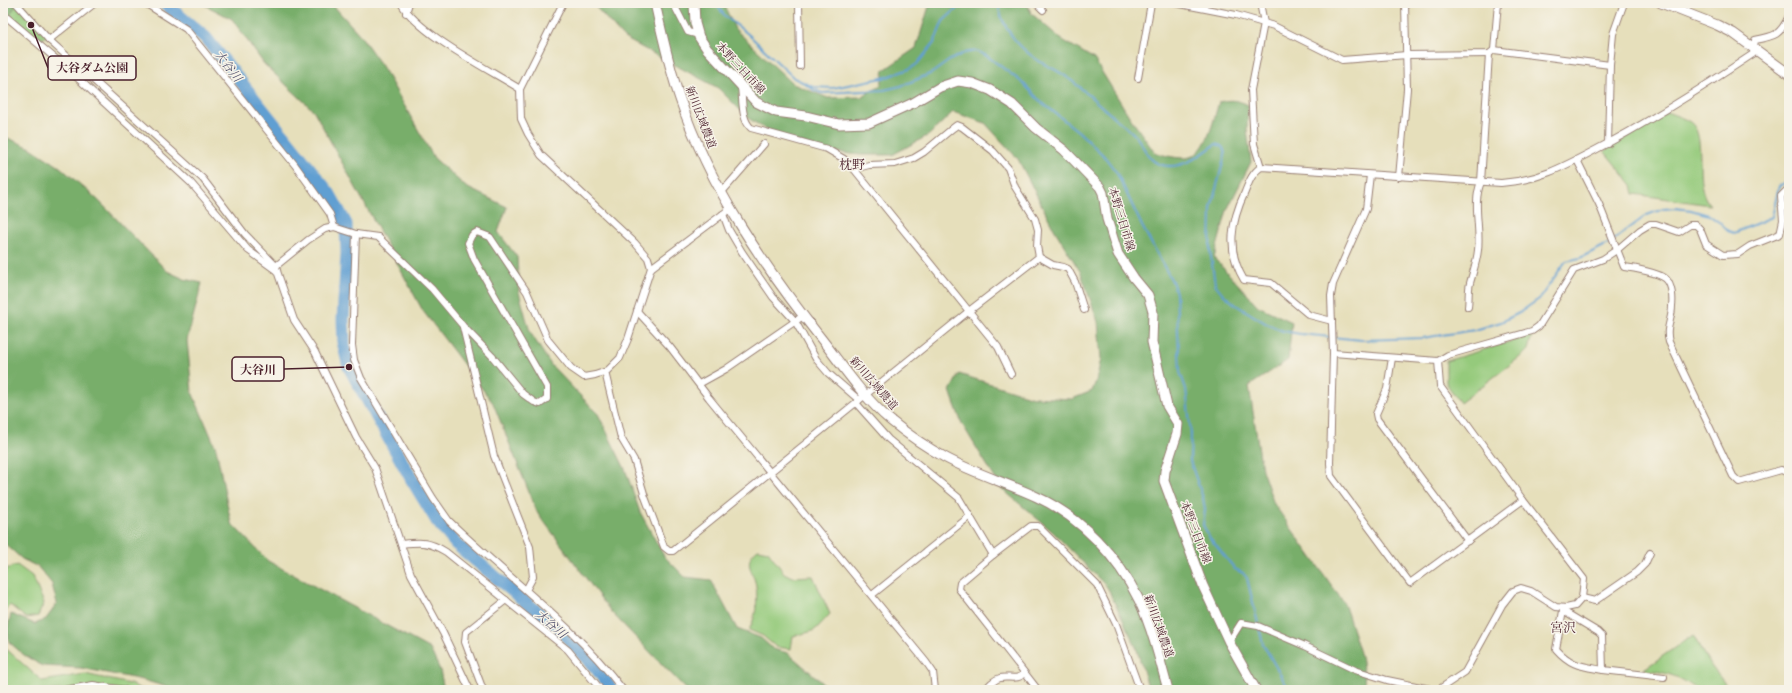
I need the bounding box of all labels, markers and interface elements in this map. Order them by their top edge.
street label: 本野三日市線 [713,39,769,98]
water label: 大谷川 [211,47,247,87]
callout: 大谷ダム公園 [48,56,136,80]
text: 大谷ダム公園 [56,60,128,76]
street label: 新川広域農道 [682,84,719,151]
district label: 枕野 [839,156,865,173]
street label: 本野三日市線 [1105,185,1138,253]
street label: 新川広域農道 [846,354,901,413]
callout: 大谷川 [232,357,284,381]
text: 大谷川 [240,362,276,378]
street label: 本野三日市線 [1177,499,1214,566]
street label: 新川広域農道 [1140,593,1177,660]
water label: 大谷川 [532,606,571,643]
district label: 宮沢 [1550,619,1576,636]

